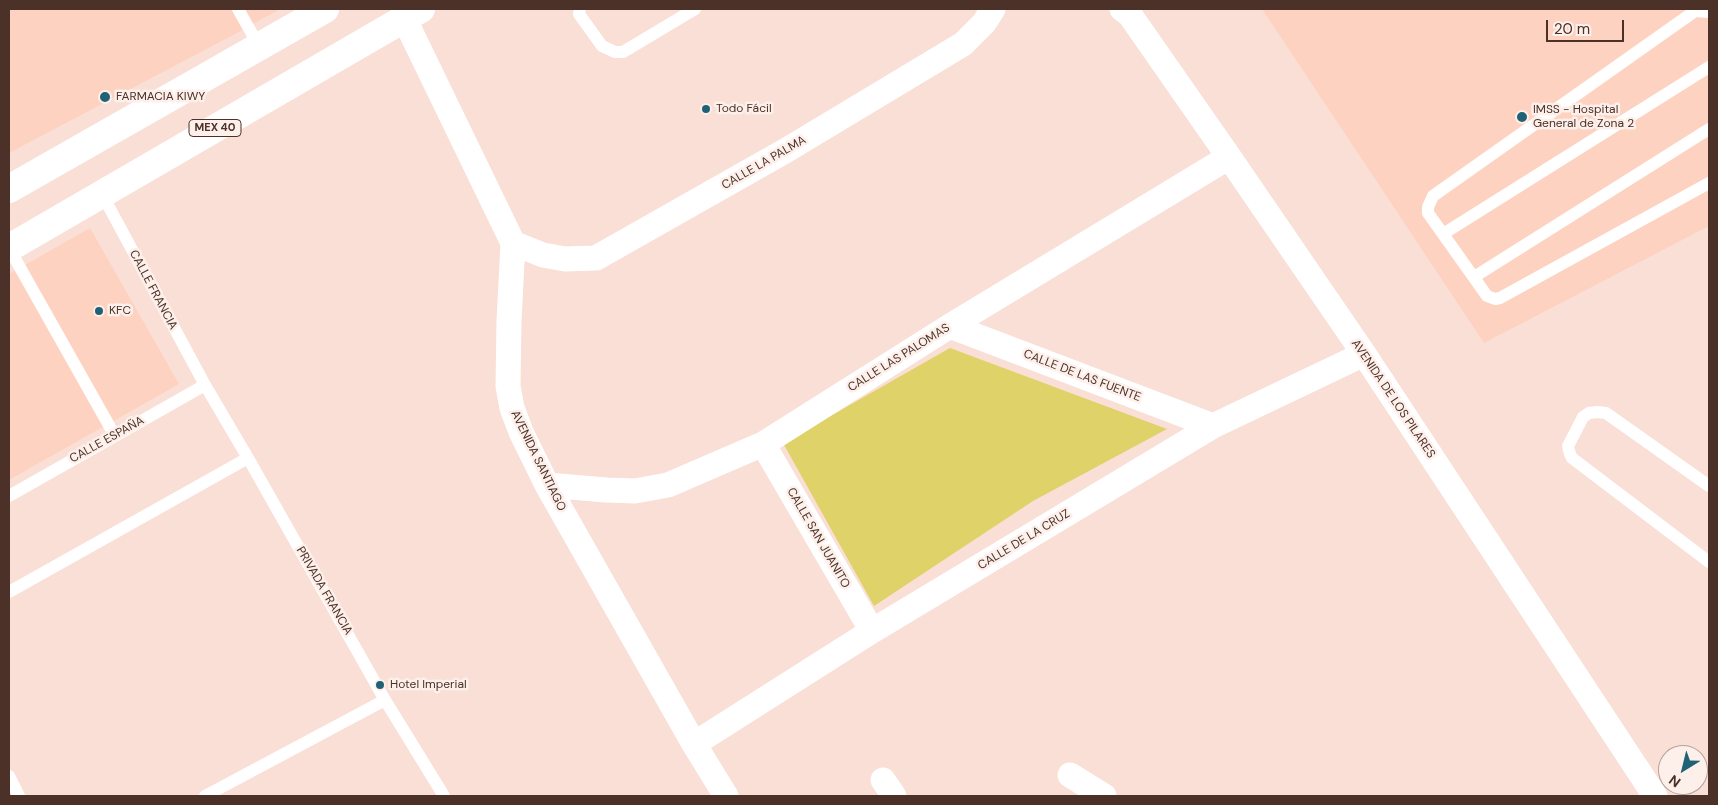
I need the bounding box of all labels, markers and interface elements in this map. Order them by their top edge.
scale bar [1548,10,1626,42]
text: 20 m [1554,19,1590,39]
marker: FARMACIA KIWY [98,90,112,104]
place label: FARMACIA KIWY [116,90,205,104]
place label: Todo Fácil [716,102,772,116]
marker: Todo Fácil [700,103,712,115]
place label: IMSS - Hospital General de Zona 2 [1533,103,1634,131]
marker: IMSS - Hospital General de Zona 2 [1515,110,1529,124]
road number: MEX 40 [189,120,241,136]
street label: CALLE LA PALMA [719,133,809,193]
street label: CALLE FRANCIA [126,248,180,332]
place label: KFC [109,304,131,318]
marker: KFC [93,305,105,317]
street label: CALLE LAS PALOMAS [846,321,952,395]
street label: AVENIDA DE LOS PILARES [1348,337,1438,461]
street label: CALLE DE LAS FUENTE [1021,347,1143,405]
street label: AVENIDA SANTIAGO [507,408,569,514]
street label: CALLE ESPAÑA [67,414,147,466]
street label: CALLE SAN JUANITO [783,485,853,591]
street label: CALLE DE LA CRUZ [975,507,1073,573]
street label: PRIVADA FRANCIA [293,544,355,638]
place label: Hotel Imperial [390,678,467,692]
marker: Hotel Imperial [374,679,386,691]
north arrow [1658,745,1708,795]
text: N [1665,771,1684,792]

